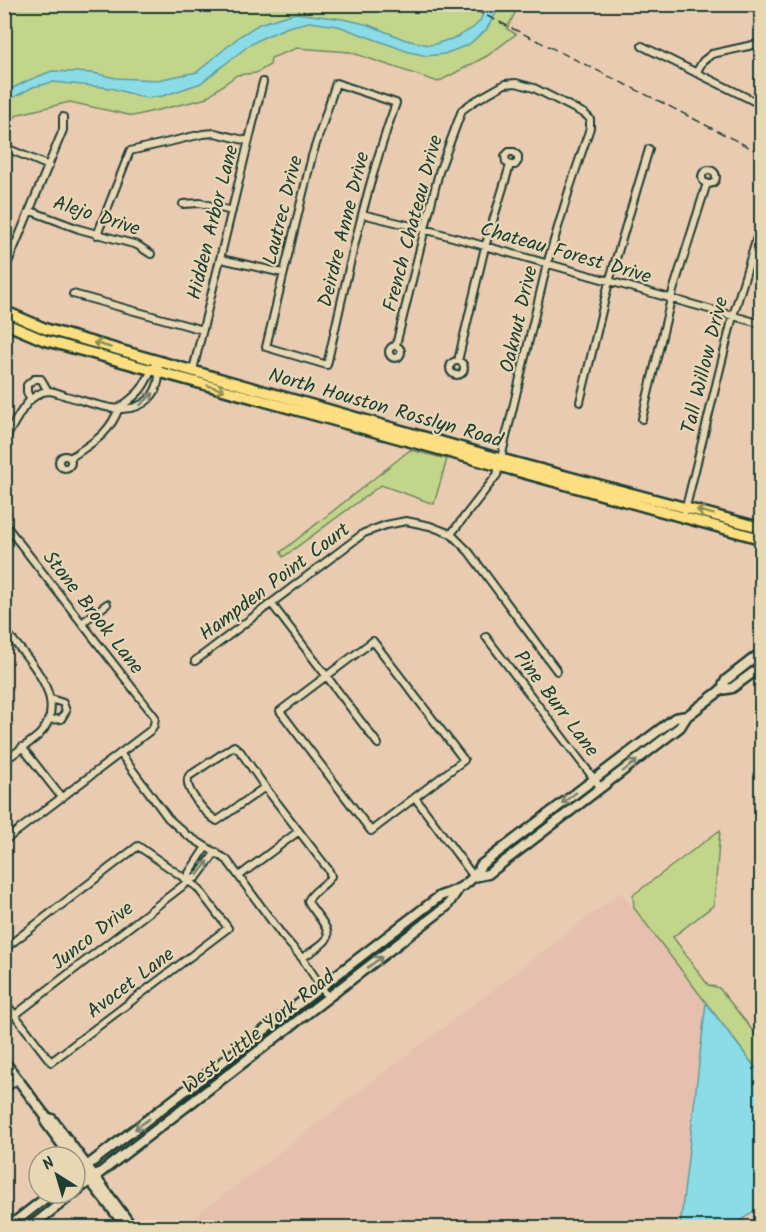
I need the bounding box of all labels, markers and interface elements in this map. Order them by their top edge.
street label: French Chateau Drive [375,131,453,316]
street label: Hidden Arbor Lane [179,142,249,303]
street label: Deirdre Anne Drive [310,148,380,311]
street label: Lautrec Drive [255,152,313,269]
street label: Alejo Drive [49,188,144,246]
street label: Chateau Forest Drive [476,214,655,294]
street label: Oaknut Drive [492,263,548,376]
street label: Tall Willow Drive [673,294,738,437]
one-way arrow [93,338,112,350]
street label: North Houston Rosslyn Road [264,360,507,458]
one-way arrow [206,382,225,394]
one-way arrow [139,392,154,406]
one-way arrow [696,506,715,518]
street label: Hampden Point Court [193,515,358,650]
street label: Stone Brook Lane [34,544,151,682]
street label: Pine Burr Lane [504,644,606,765]
one-way arrow [622,759,638,772]
one-way arrow [562,791,578,804]
one-way arrow [197,860,210,876]
street label: Junco Drive [45,894,141,979]
street label: Avocet Lane [80,940,182,1027]
one-way arrow [367,955,383,968]
street label: West Little York Road [176,962,343,1103]
one-way arrow [134,1118,150,1131]
north arrow [27,1145,87,1205]
text: N [37,1151,60,1177]

